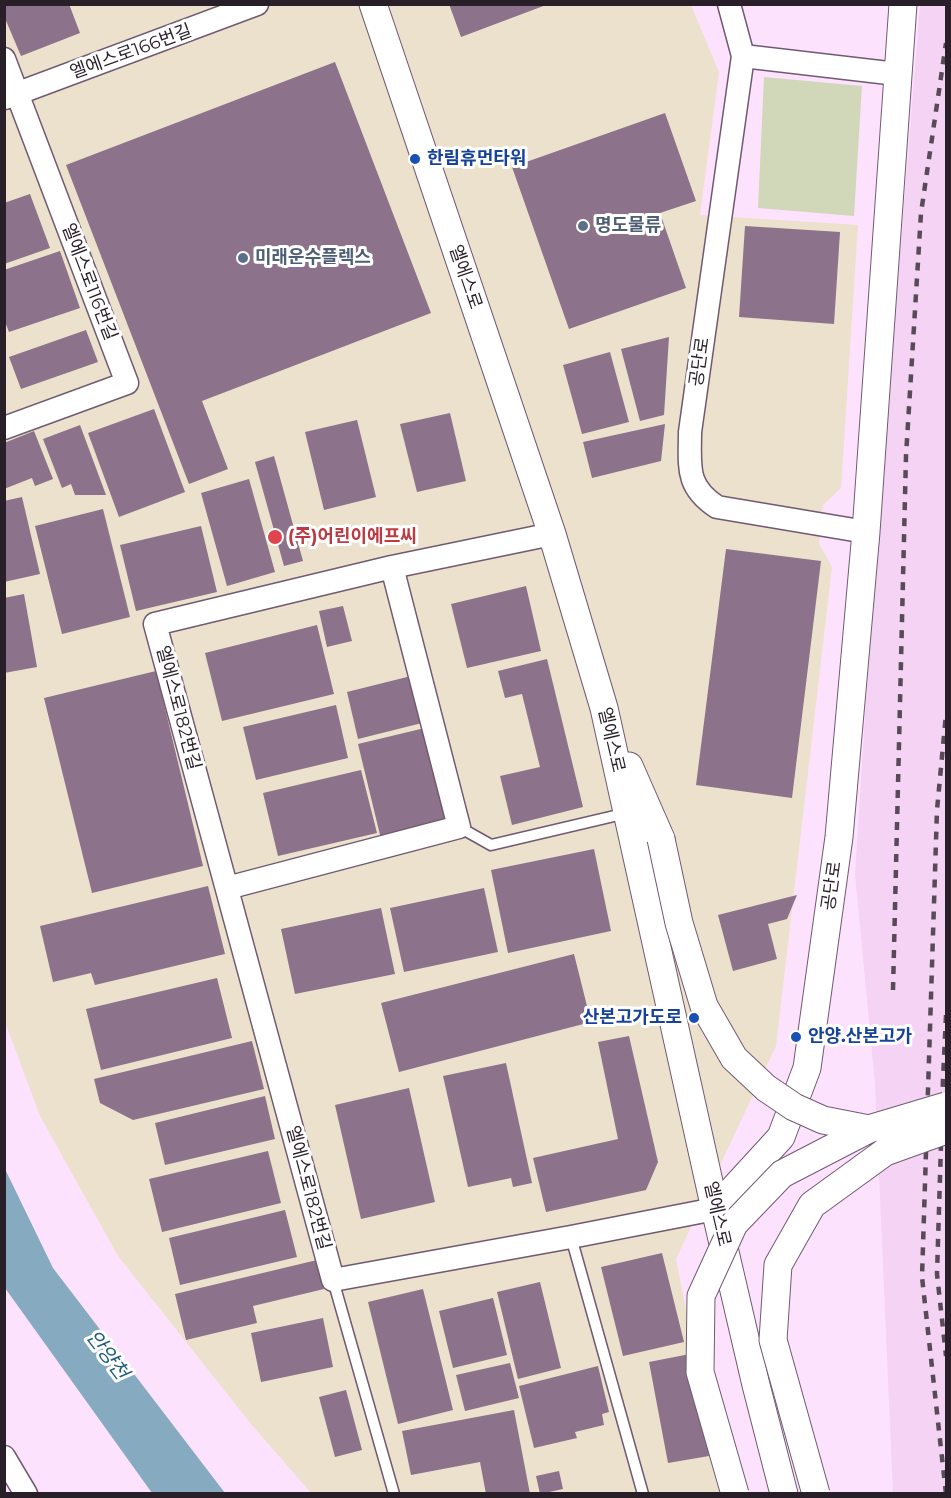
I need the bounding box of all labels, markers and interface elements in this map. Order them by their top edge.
street label: 엘에스로166번길 [67,20,195,84]
place label: 한림휴먼타워 [427,148,526,170]
marker: 한림휴먼타워 [408,152,422,166]
place label: 명도물류 [595,215,661,237]
marker: 명도물류 [576,219,590,233]
street label: 엘에스로116번길 [57,221,121,343]
street label: 엘에스로 [444,242,486,312]
place label: 미래운수플렉스 [255,247,371,269]
marker: 미래운수플렉스 [236,251,250,265]
street label: 공단로 [686,336,714,388]
place label: (주)어린이에프씨 [288,526,417,548]
marker: (주)어린이에프씨 [266,528,284,546]
street label: 엘에스로182번길 [151,644,205,772]
street label: 엘에스로 [593,705,629,775]
street label: 공단로 [818,860,846,912]
place label: 산본고가도로 [583,1007,682,1029]
marker: 산본고가도로 [687,1011,701,1025]
place label: 안양.산본고가 [808,1026,912,1048]
marker: 안양.산본고가 [789,1030,803,1044]
street label: 엘에스로182번길 [281,1124,335,1252]
street label: 엘에스로 [699,1179,735,1249]
water label: 안양천 [81,1326,133,1384]

